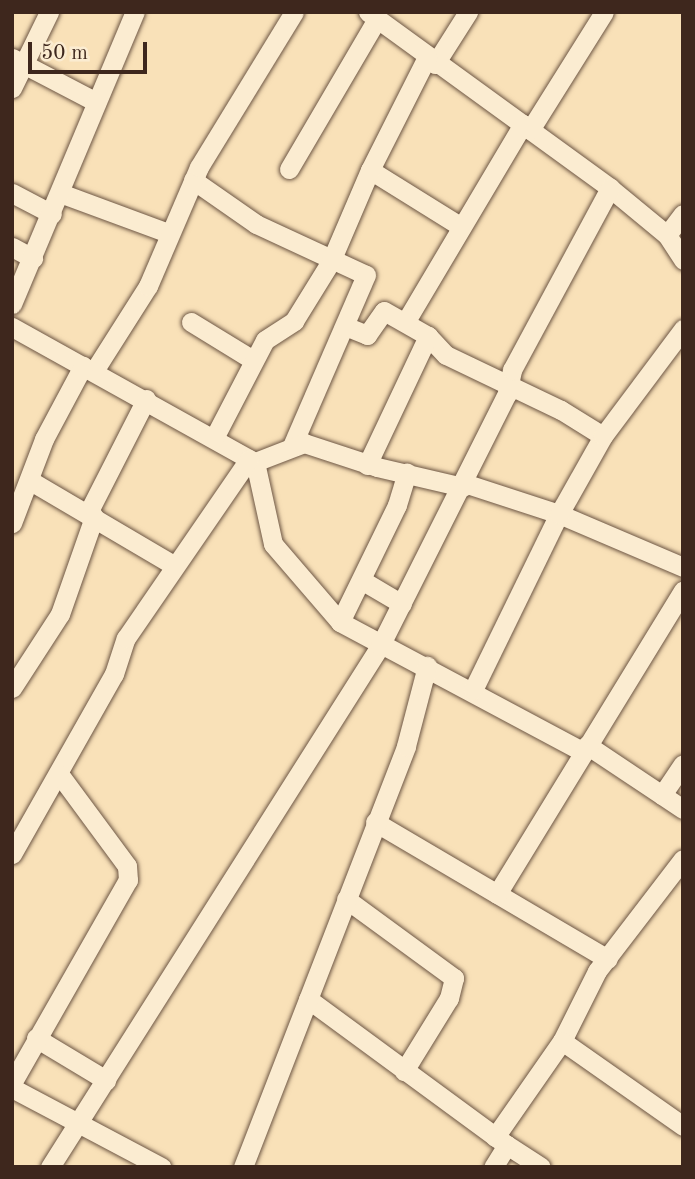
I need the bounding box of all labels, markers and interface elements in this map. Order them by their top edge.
scale bar [32,28,150,72]
text: 50 m [41,43,88,64]

